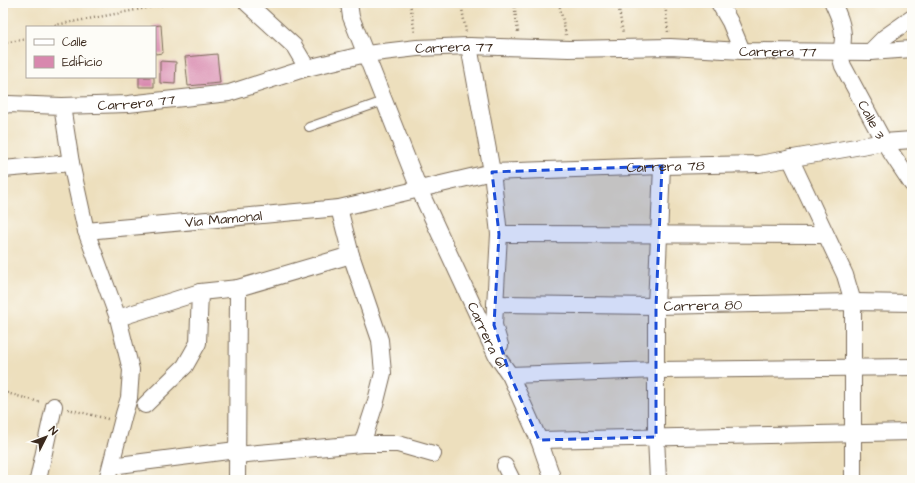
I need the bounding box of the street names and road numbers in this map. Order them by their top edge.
street label: Carrera 77 [415,37,494,59]
street label: Carrera 77 [739,42,817,63]
street label: Carrera 77 [97,90,177,116]
street label: Calle 3 [852,97,890,143]
street label: Carrera 78 [626,156,705,178]
street label: Vía Mamonal [184,206,263,233]
street label: Carrera 80 [664,295,743,317]
street label: Carrera 61 [462,299,511,373]

